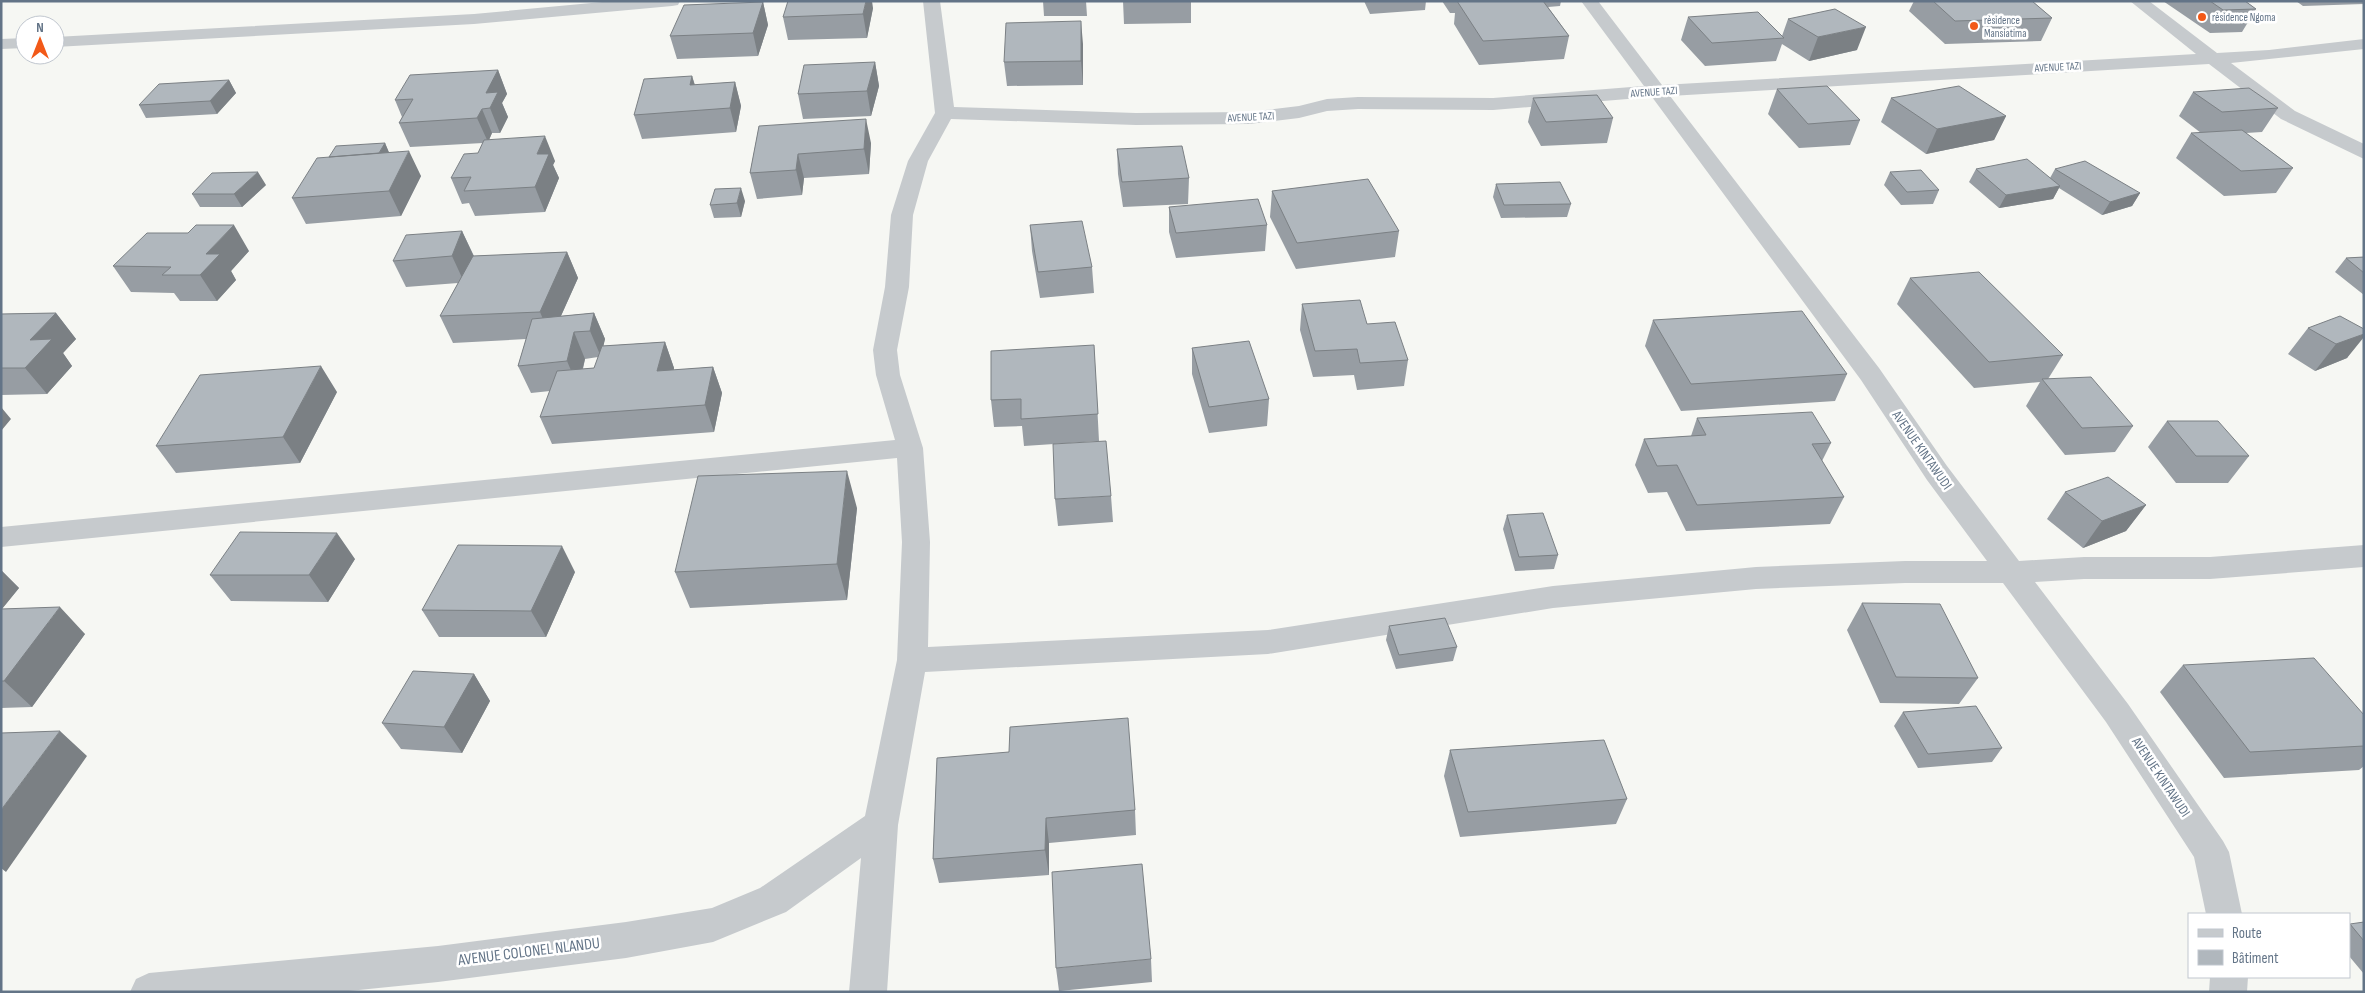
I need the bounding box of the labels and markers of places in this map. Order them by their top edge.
marker: résidence Ngoma [2196,11,2208,23]
place label: résidence Ngoma [2212,11,2275,24]
place label: résidence Mansiatima [1984,14,2026,40]
marker: résidence Mansiatima [1968,20,1980,32]

